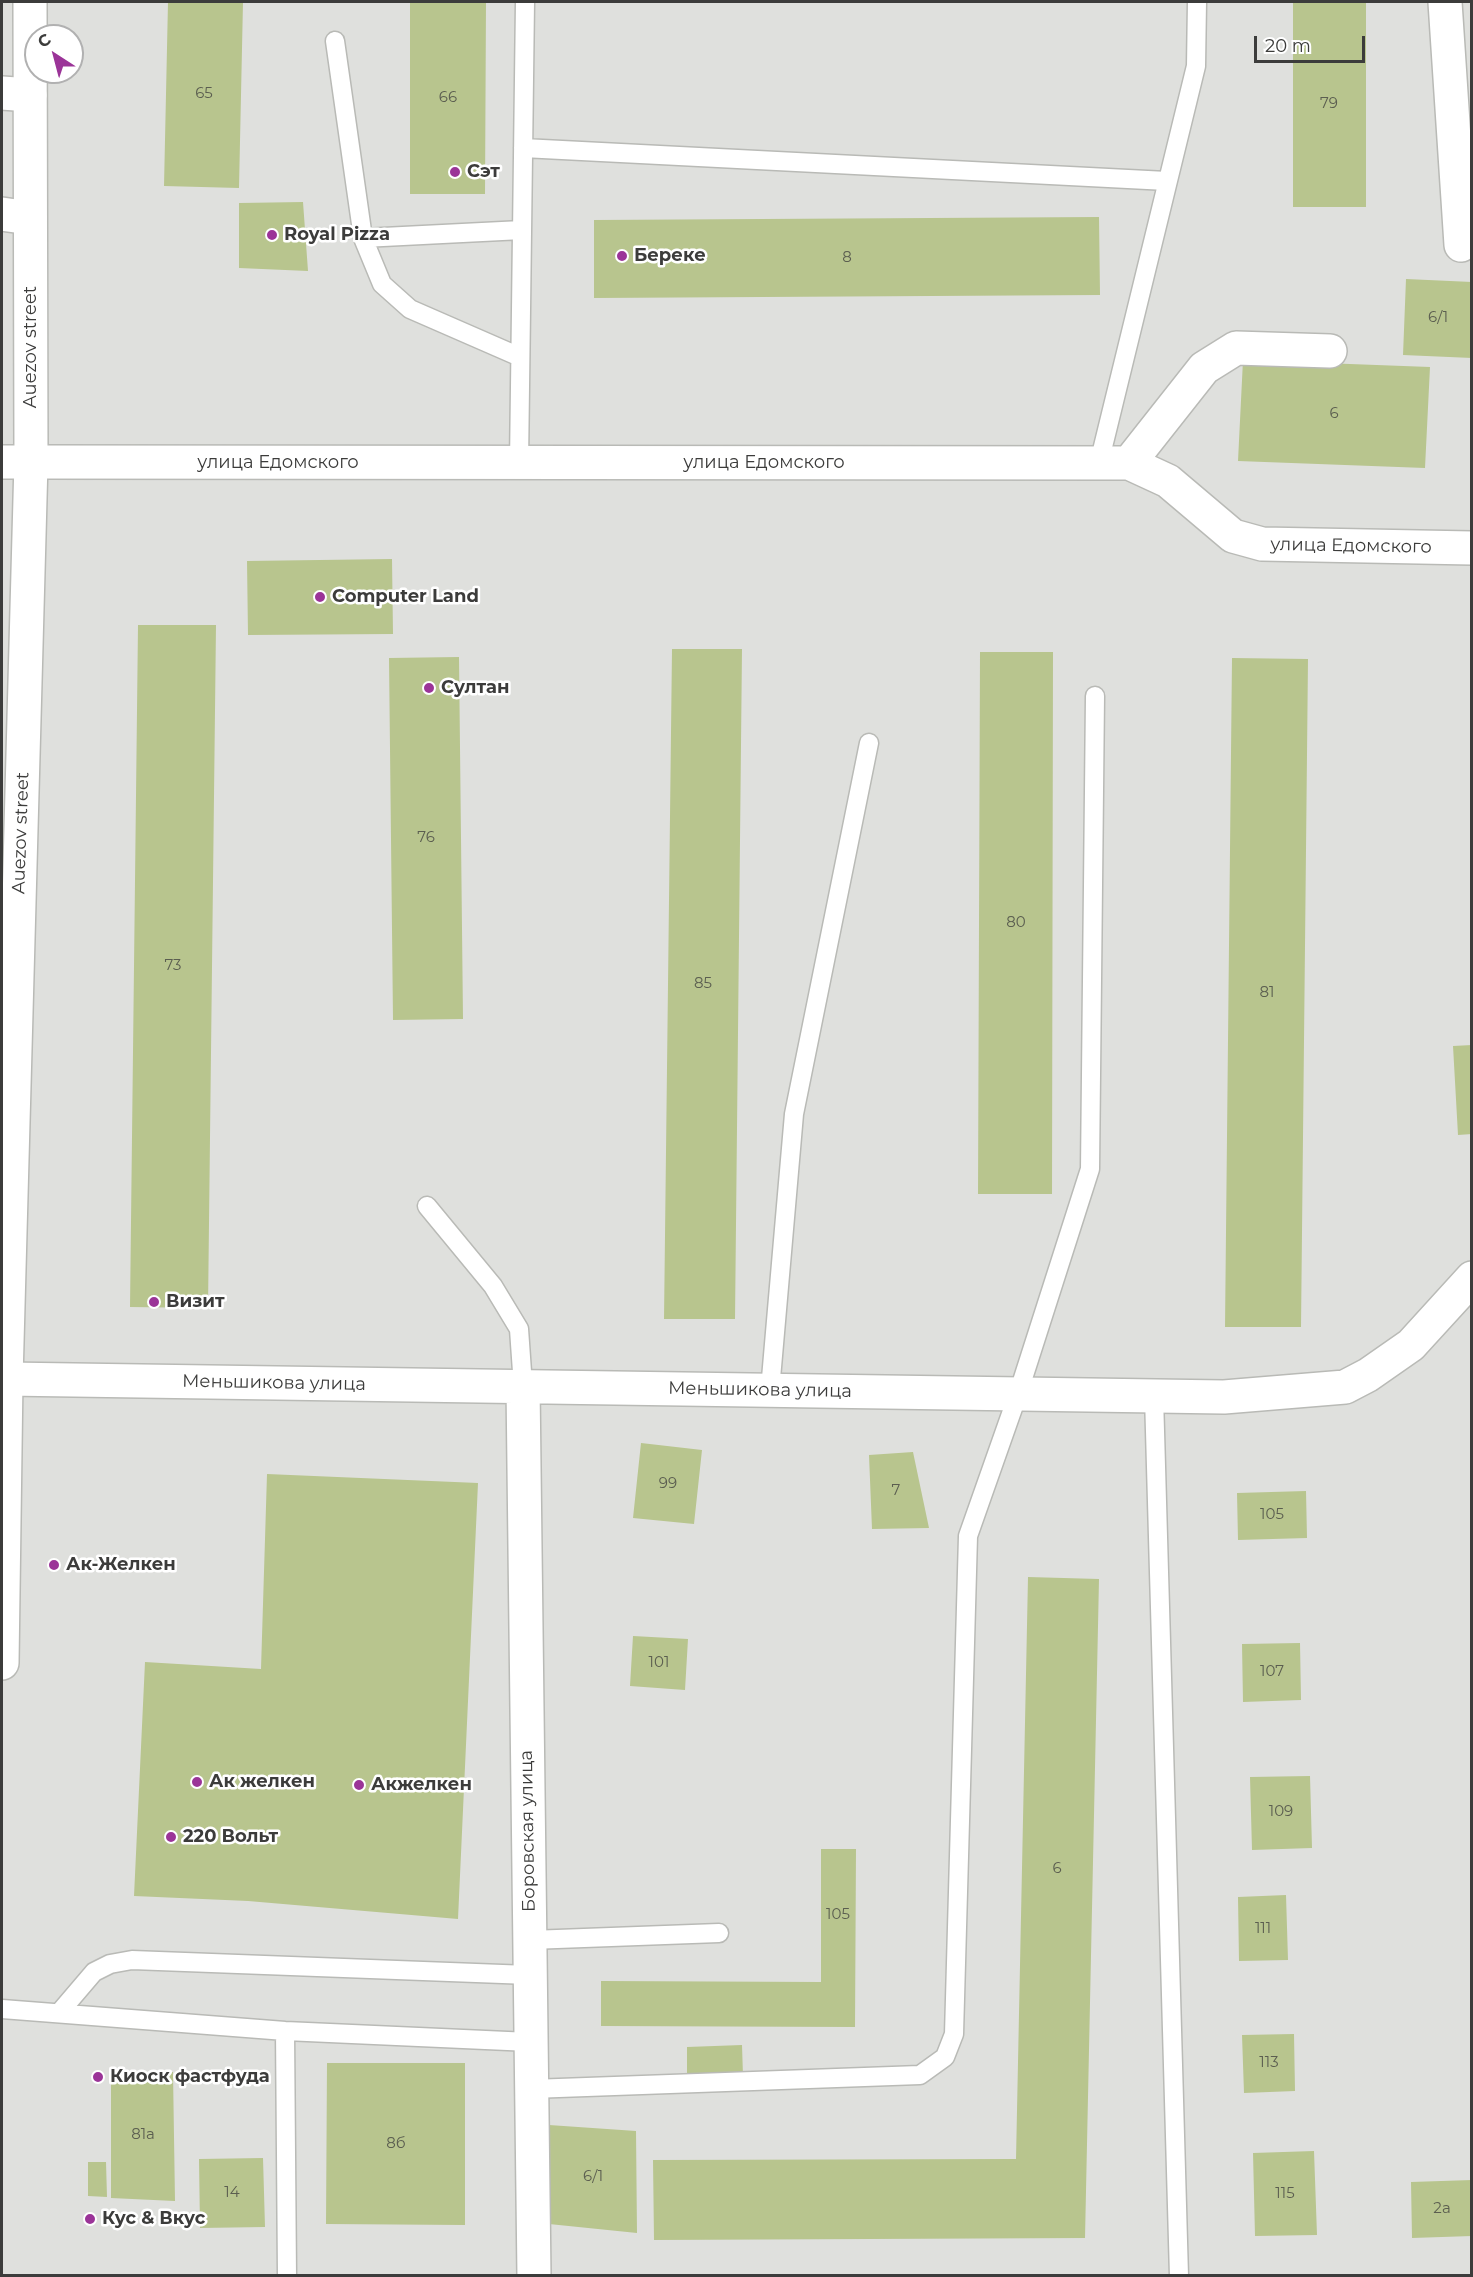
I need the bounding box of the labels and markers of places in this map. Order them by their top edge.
place label: Сэт [467,161,500,183]
marker: Сэт [448,165,462,179]
place label: Royal Pizza [284,224,390,246]
marker: Royal Pizza [265,228,279,242]
place label: Береке [634,245,706,267]
marker: Береке [615,249,629,263]
place label: Computer Land [332,586,479,608]
marker: Computer Land [313,590,327,604]
place label: Султан [441,677,509,699]
marker: Султан [422,681,436,695]
place label: Визит [166,1291,225,1313]
marker: Визит [147,1295,161,1309]
place label: Ак-Желкен [66,1554,176,1576]
marker: Ак-Желкен [47,1558,61,1572]
place label: Ак желкен [209,1771,315,1793]
place label: Акжелкен [371,1774,472,1796]
marker: Ак желкен [190,1775,204,1789]
marker: Акжелкен [352,1778,366,1792]
place label: 220 Вольт [183,1826,278,1848]
marker: 220 Вольт [164,1830,178,1844]
place label: Киоск фастфуда [110,2066,270,2088]
marker: Киоск фастфуда [91,2070,105,2084]
place label: Кус & Вкус [102,2208,205,2230]
marker: Кус & Вкус [83,2212,97,2226]

